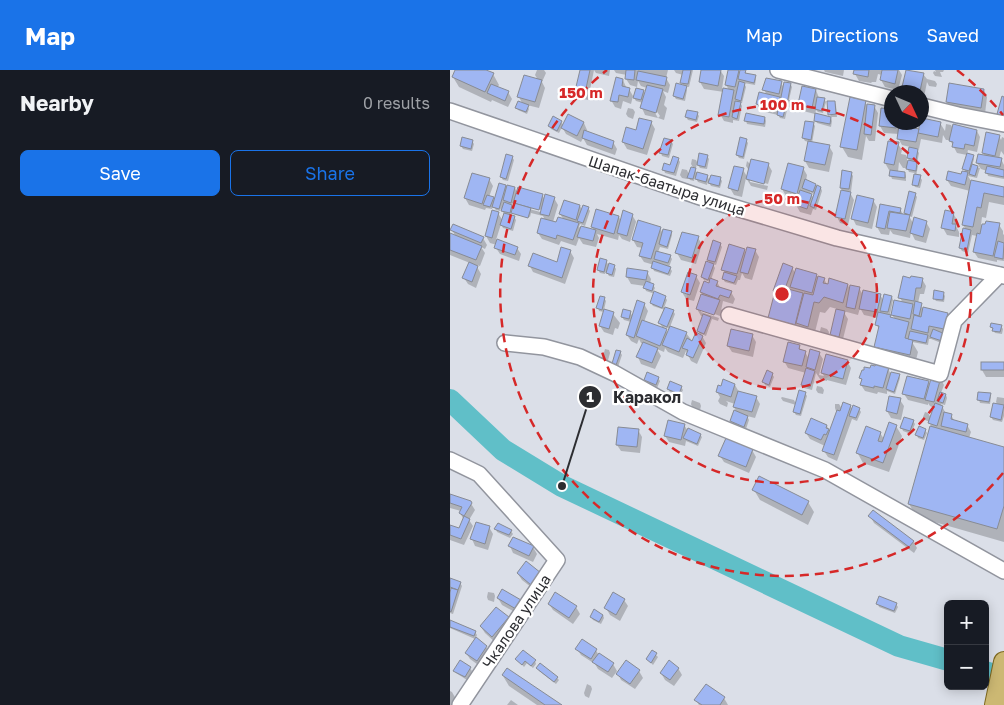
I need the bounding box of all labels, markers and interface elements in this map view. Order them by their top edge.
text: Map [25,21,75,50]
text: Map [746,24,782,46]
text: Directions [810,24,898,46]
text: Saved [926,24,979,46]
text: 150 m [559,83,603,101]
north arrow [884,85,929,130]
text: Nearby [20,90,94,116]
text: 0 results [363,93,430,113]
text: 100 m [760,95,804,113]
button: Save [20,150,220,196]
button: Share [230,150,430,196]
street label: Шапак-баатыра улица [586,151,748,219]
text: 50 m [764,189,800,207]
centre of rings [773,285,791,303]
callout: Каракол [578,382,691,413]
text: 1 [586,387,594,405]
text: Каракол [613,387,681,407]
street label: Чкалова улица [478,571,554,671]
map controls [944,600,989,690]
button: + [944,600,989,645]
button: − [944,645,989,690]

